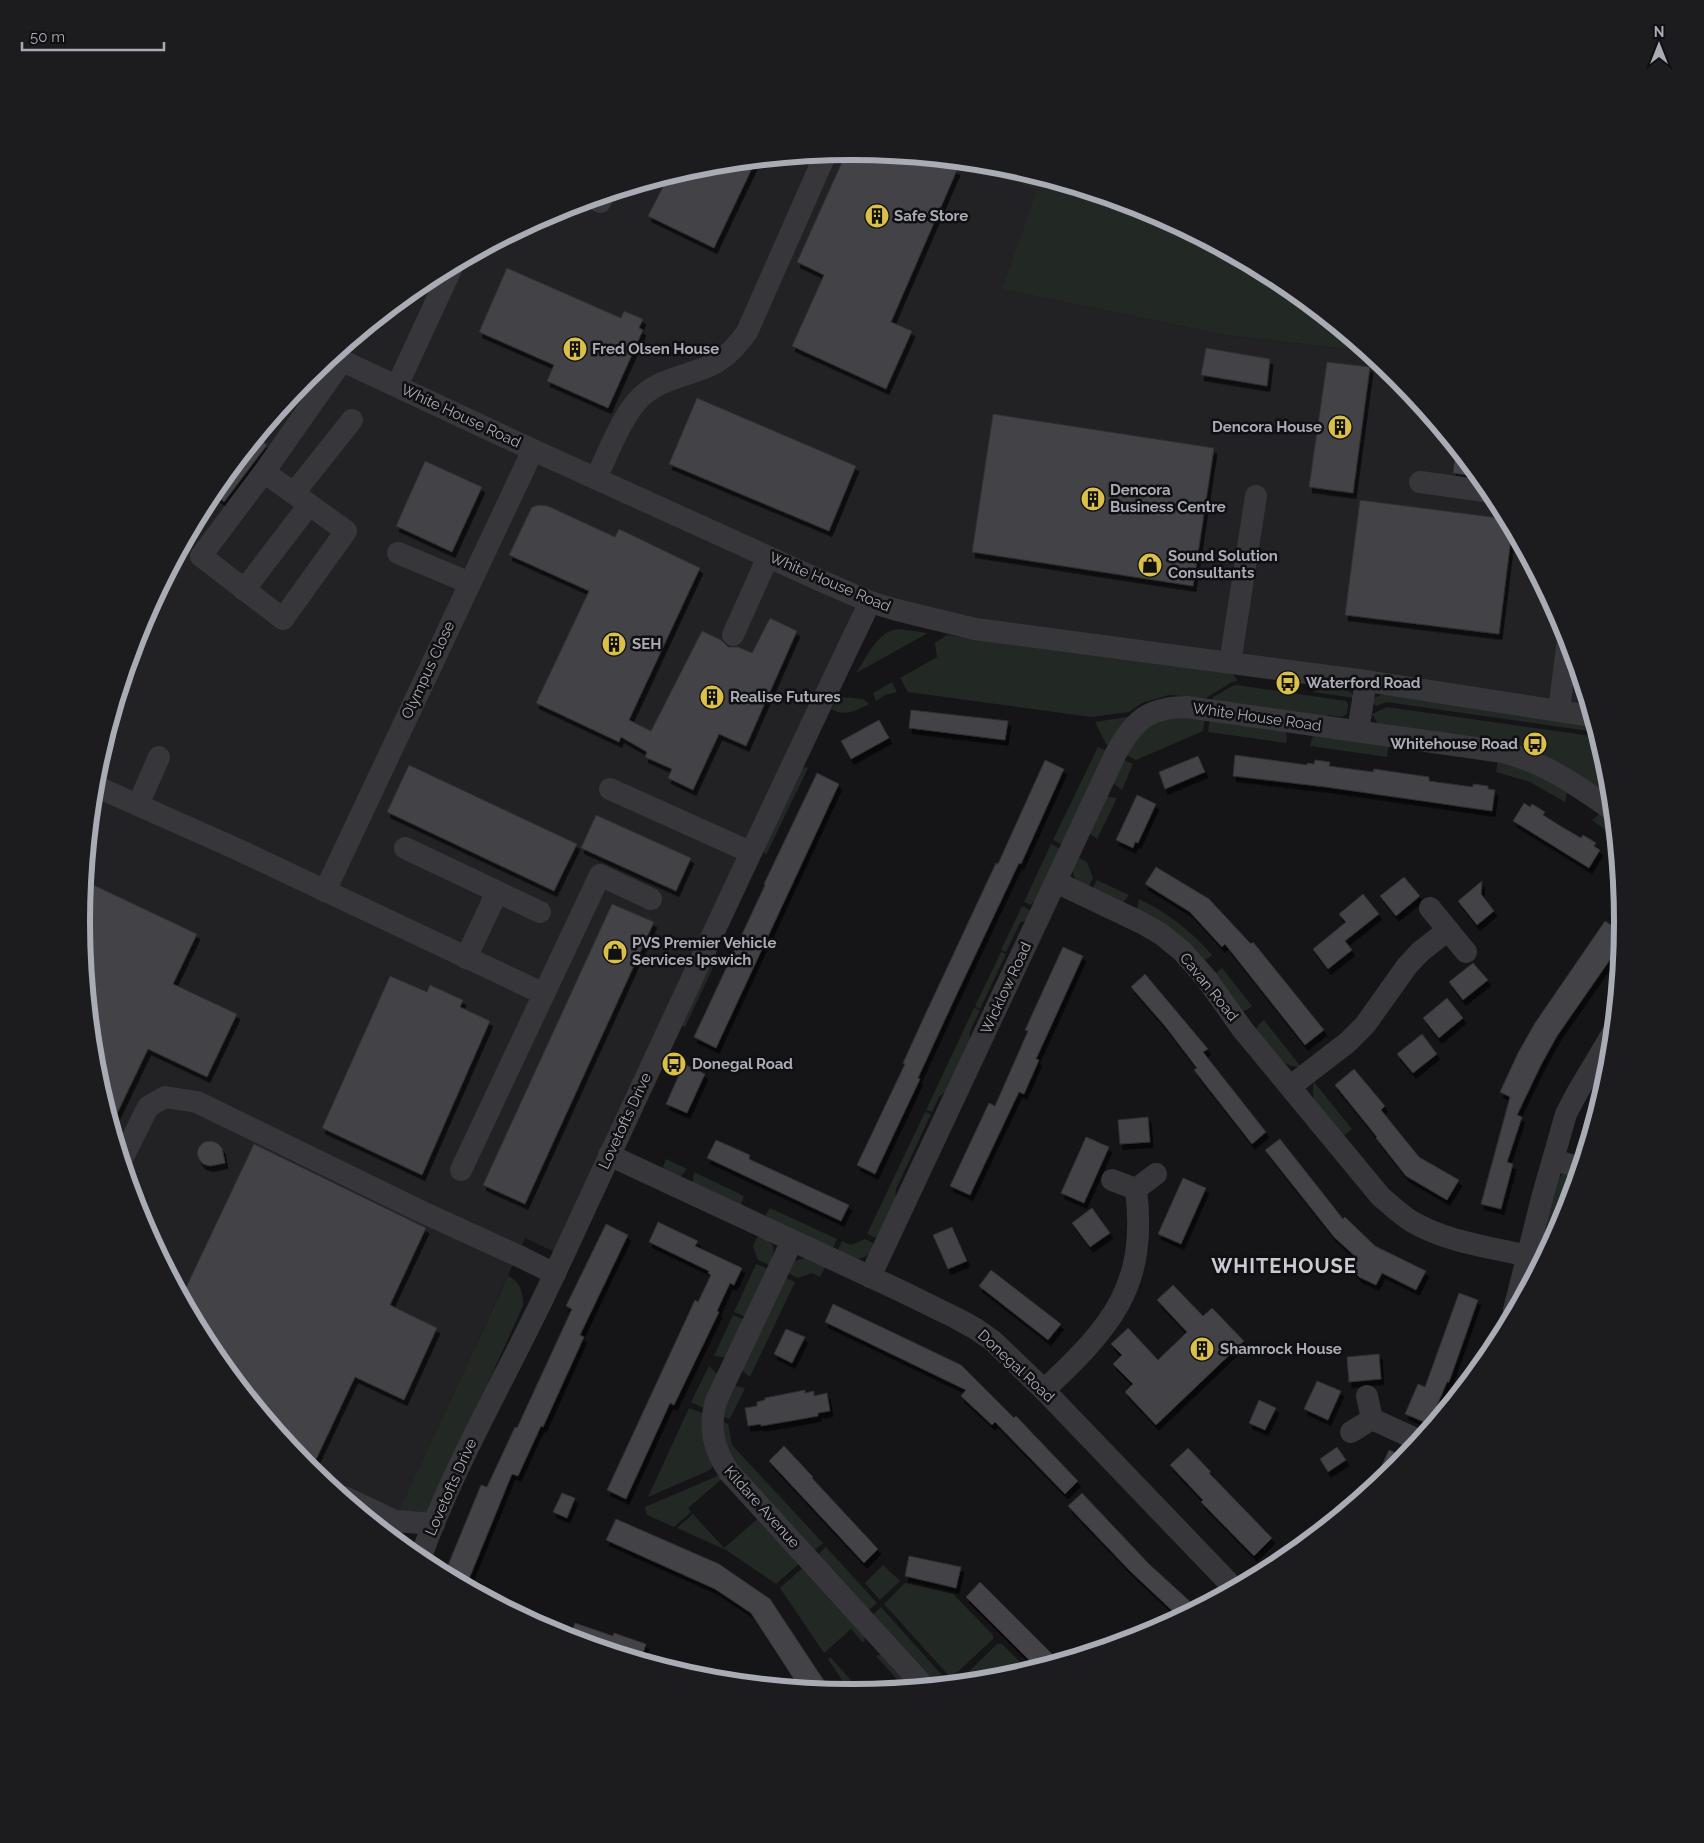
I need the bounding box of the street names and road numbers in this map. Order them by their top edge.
street label: White House Road [398,380,524,452]
street label: White House Road [767,548,893,616]
street label: Olympus Close [398,618,459,722]
street label: White House Road [1191,699,1323,735]
street label: Wicklow Road [977,939,1035,1037]
street label: Cavan Road [1176,949,1242,1025]
street label: Lovetofts Drive [595,1070,655,1172]
street label: Donegal Road [974,1326,1058,1406]
street label: Lovetofts Drive [422,1436,480,1538]
street label: Kildare Avenue [720,1462,804,1552]

